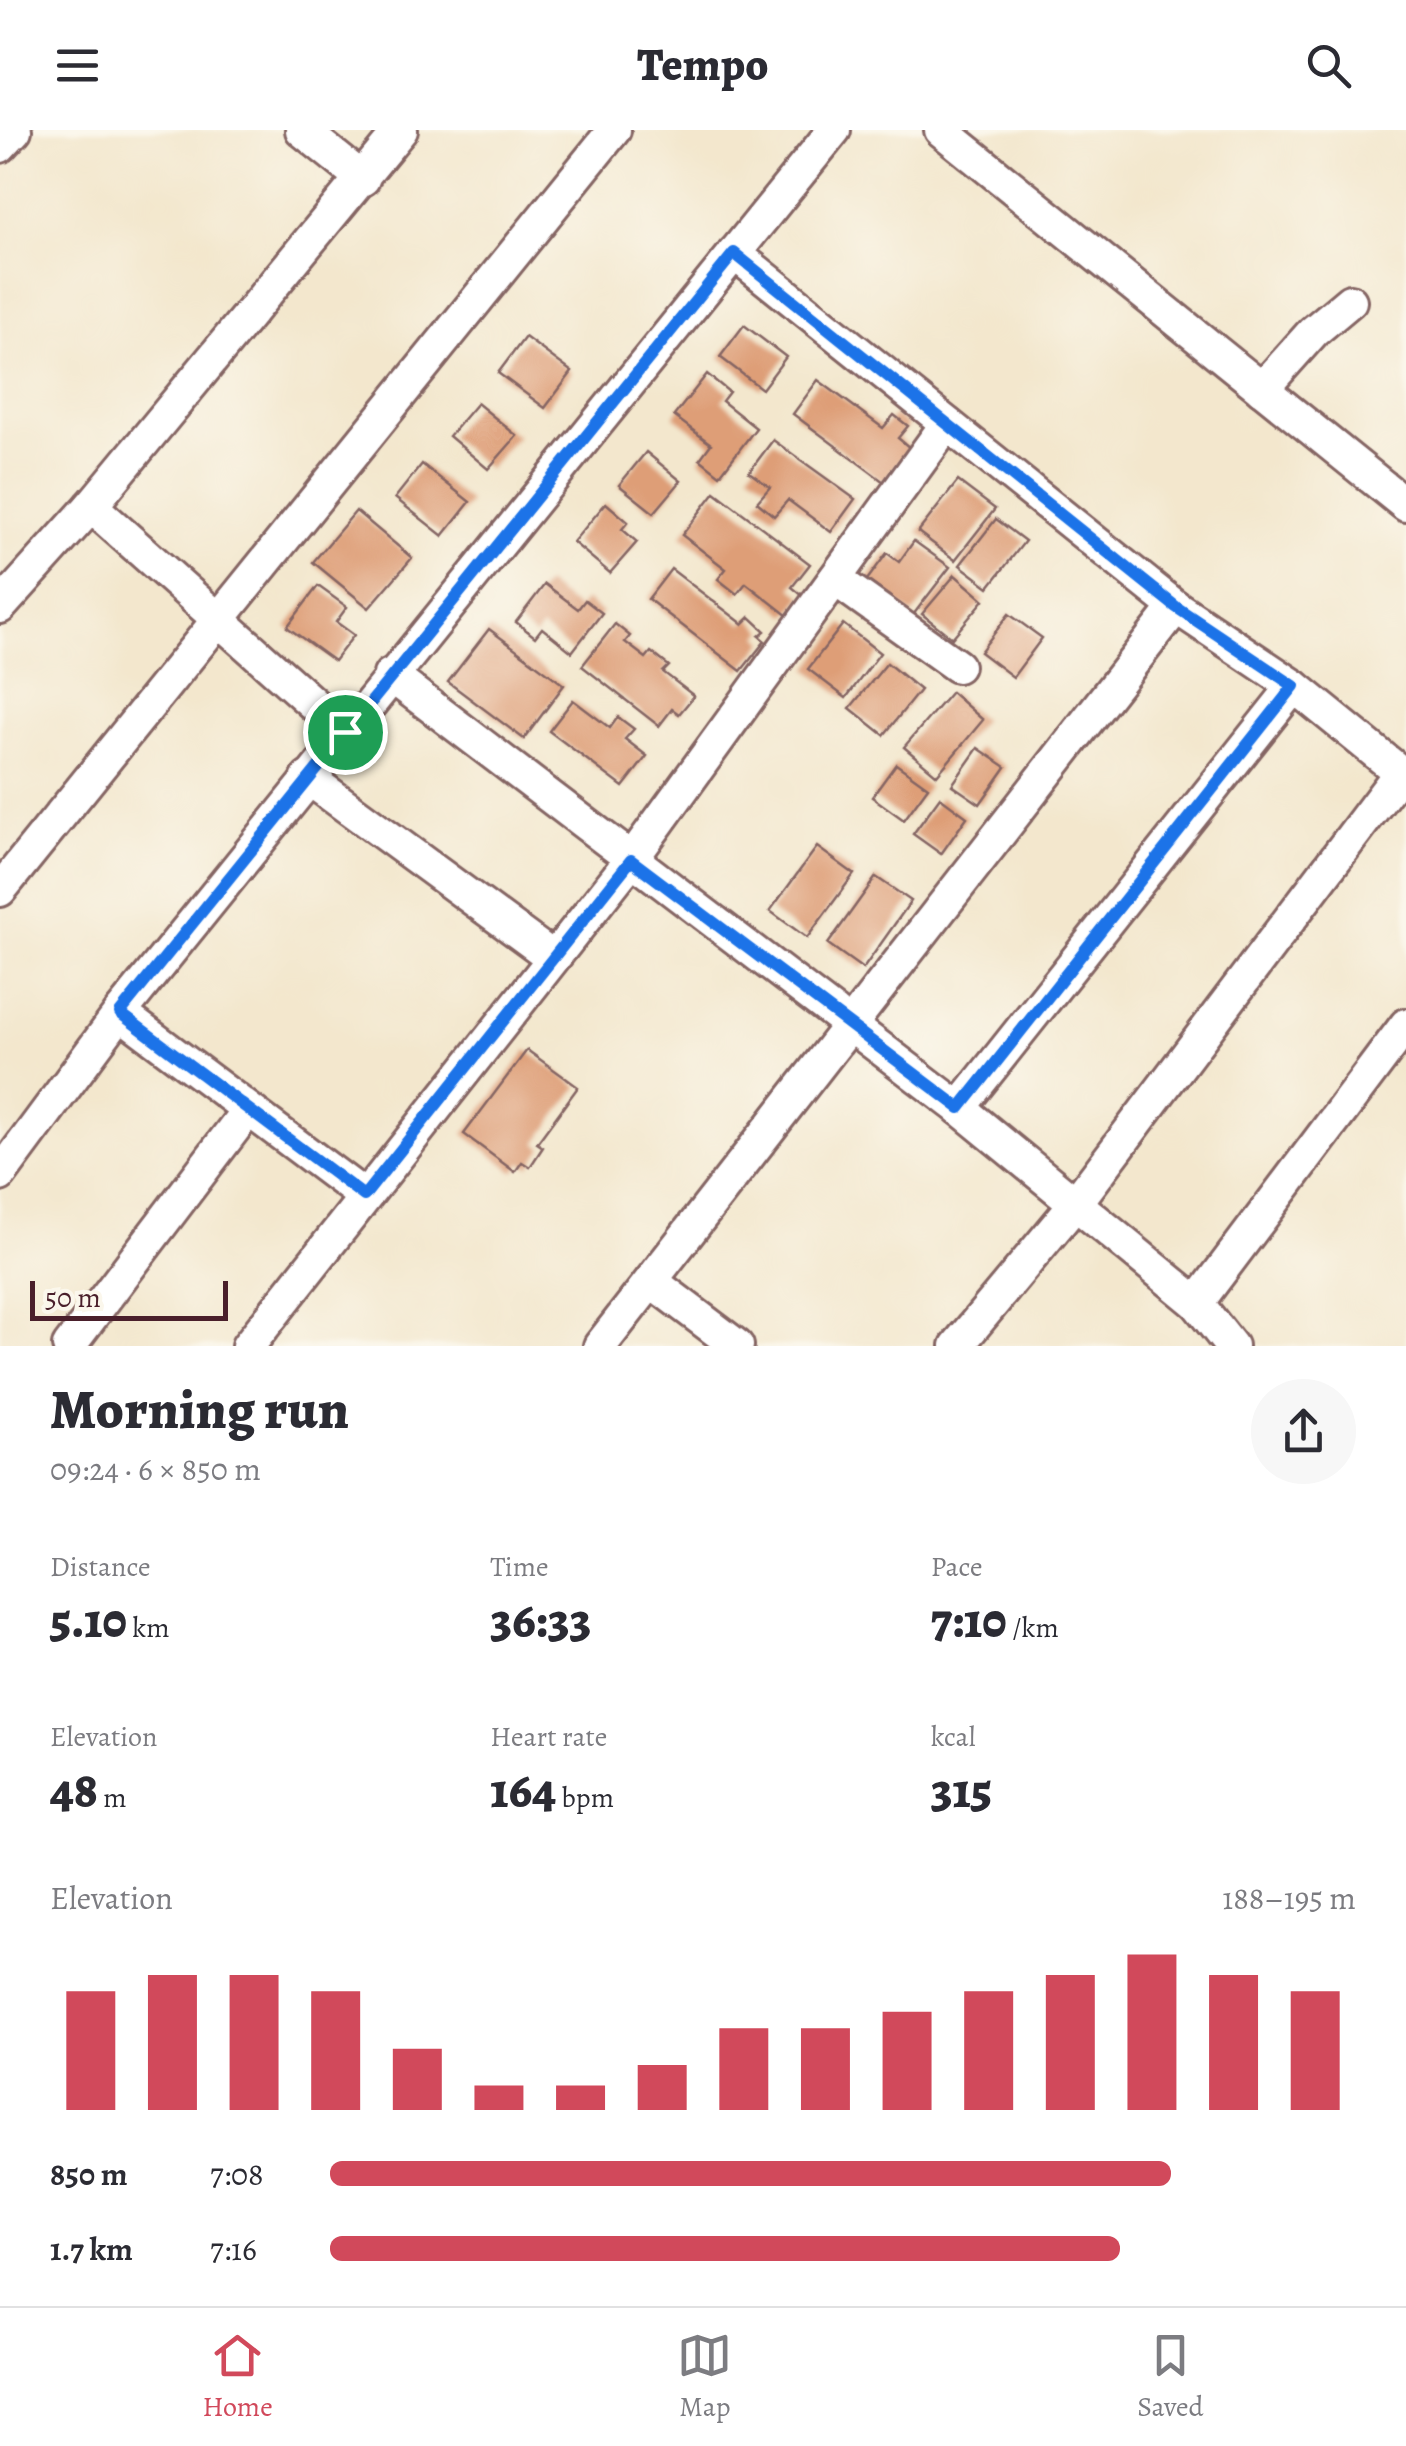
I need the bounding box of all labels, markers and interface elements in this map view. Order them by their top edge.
text: Tempo [637,34,769,96]
icon: menu [50,38,105,93]
icon: search [1301,38,1356,93]
pin [303,690,388,775]
icon: arrive [318,705,373,760]
scale bar [30,1276,228,1320]
text: 50 m [45,1279,101,1317]
text: Morning run [50,1372,349,1447]
button: share [1251,1379,1356,1484]
text: 09:24 · 6 × 850 m [50,1447,261,1491]
text: Distance [50,1548,150,1586]
text: Time [490,1548,549,1586]
text: Pace [931,1548,983,1586]
text: 5.10 [50,1586,127,1654]
text: 36:33 [490,1586,591,1654]
text: 7:10 [931,1586,1007,1654]
text: km [127,1609,170,1647]
text: /km [1007,1609,1059,1647]
text: Elevation [50,1718,157,1756]
text: Heart rate [490,1718,607,1756]
text: kcal [931,1718,976,1756]
text: 48 [50,1756,98,1824]
text: 164 [490,1756,556,1824]
text: 315 [931,1756,992,1824]
text: m [98,1779,127,1817]
text: bpm [556,1779,614,1817]
text: Elevation [50,1876,173,1920]
text: 188–195 m [1222,1876,1356,1920]
text: 850 m [50,2152,128,2196]
text: 7:08 [210,2152,264,2196]
text: 1.7 km [50,2227,133,2271]
text: 7:16 [210,2227,257,2271]
tab: Home [202,2328,273,2426]
tab: Map [677,2328,732,2426]
tab: Saved [1137,2328,1204,2426]

